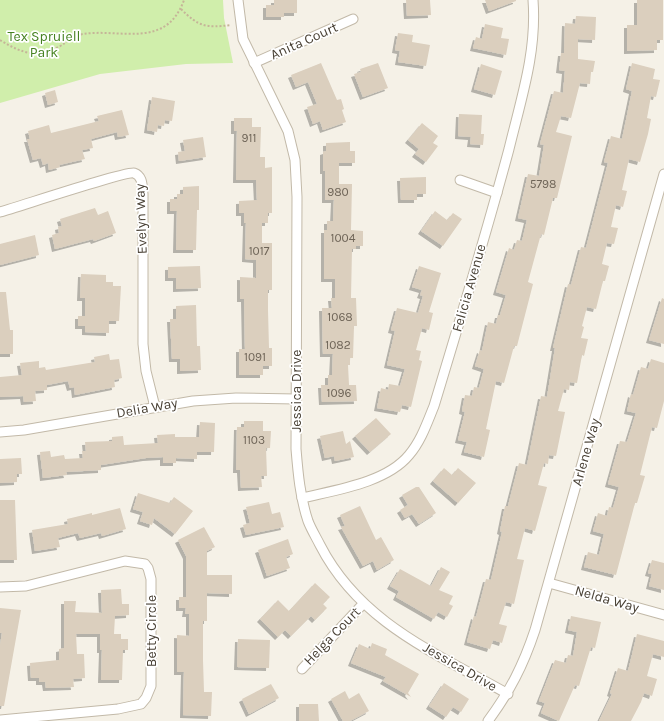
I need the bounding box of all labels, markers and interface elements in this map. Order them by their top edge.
street label: Anita Court [268,19,340,63]
park label: Tex Spruiell Park [7,28,81,61]
house number: 911 [242,131,256,145]
house number: 5798 [530,177,556,191]
street label: Evelyn Way [131,183,151,255]
house number: 980 [327,185,349,199]
house number: 1004 [331,231,356,245]
street label: Felicia Avenue [448,242,490,334]
house number: 1017 [249,244,270,258]
house number: 1068 [327,310,353,324]
house number: 1082 [325,338,351,352]
house number: 1091 [244,350,266,364]
street label: Jessica Drive [288,350,305,432]
house number: 1096 [327,386,352,400]
street label: Delia Way [115,394,179,422]
street label: Arlene Way [568,416,604,488]
house number: 1103 [243,433,265,447]
street label: Nelda Way [573,582,642,616]
street label: Betty Circle [143,595,160,667]
street label: Helga Court [300,603,364,669]
street label: Jessica Drive [420,639,500,695]

